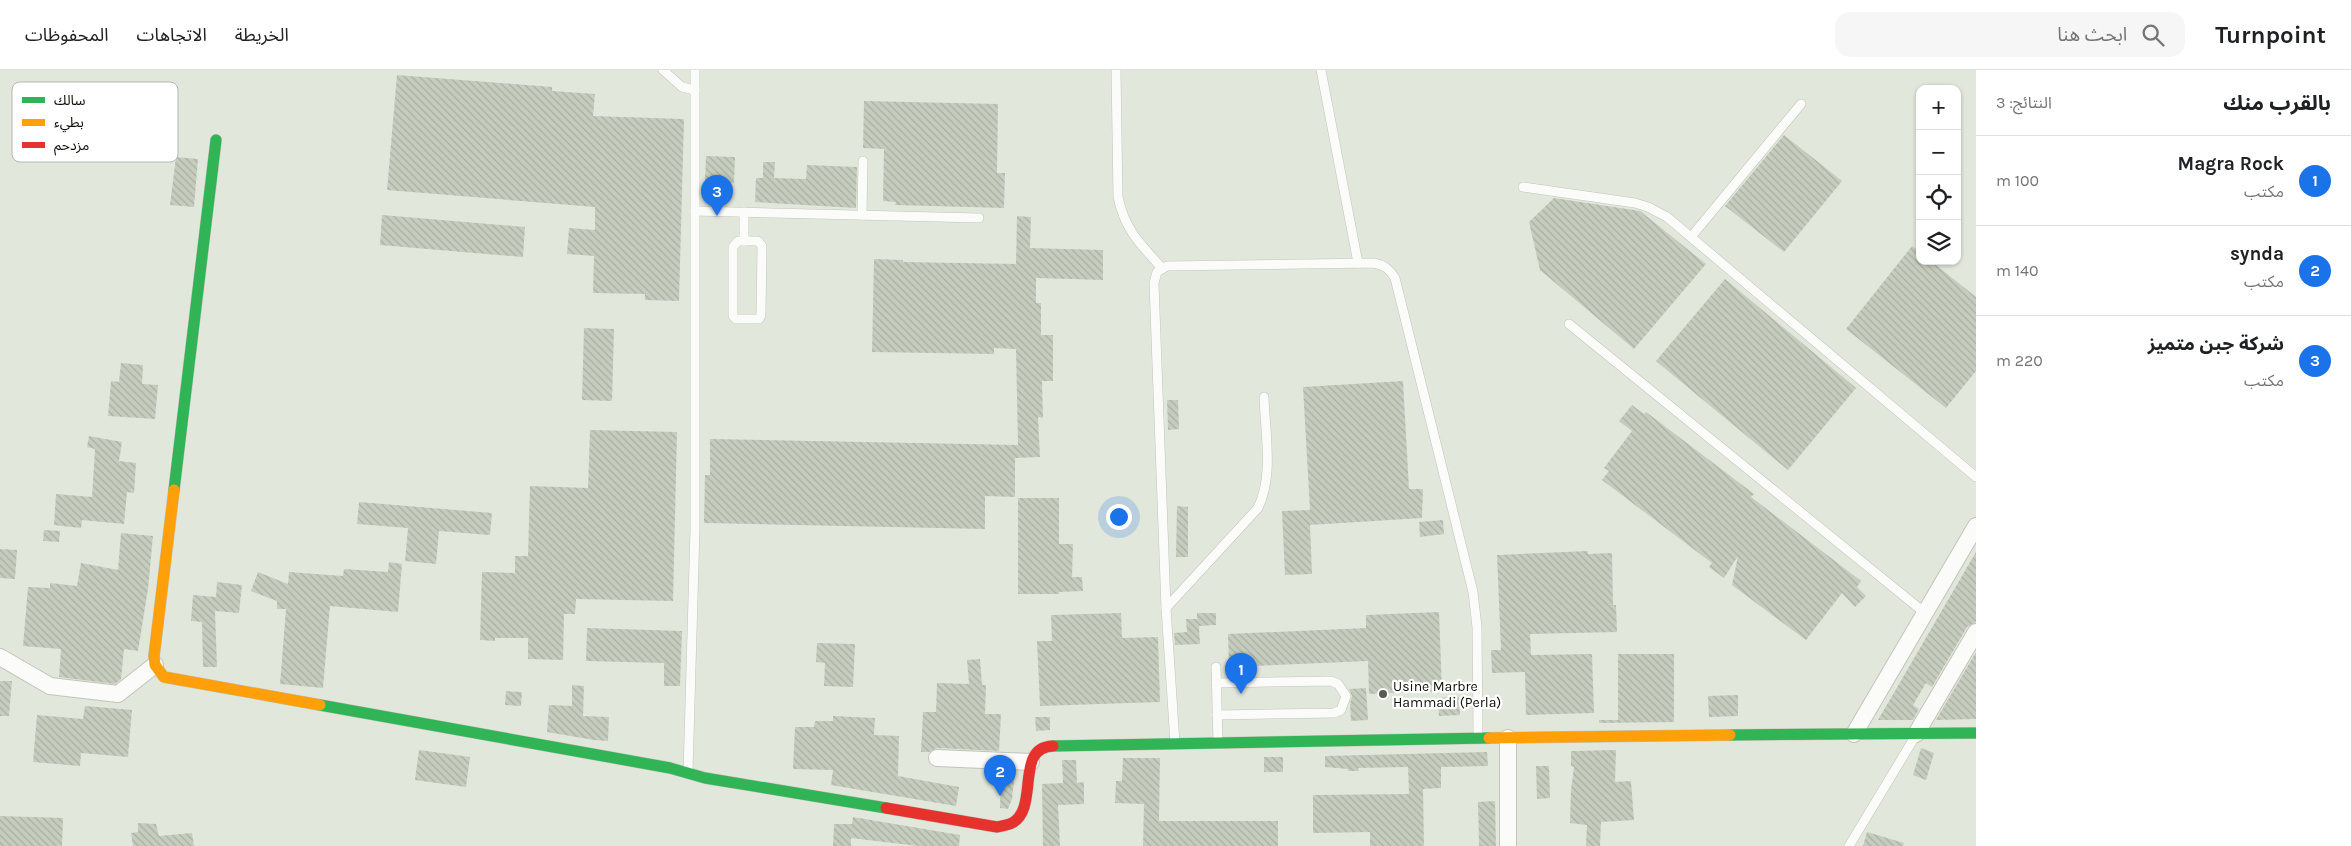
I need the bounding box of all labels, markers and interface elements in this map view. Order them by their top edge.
search box [1835,12,2185,57]
icon: search [2139,21,2167,49]
text: Turnpoint [2215,21,2326,49]
text: المحفوظات [25,24,109,46]
text: الاتجاهات [137,24,207,46]
text: الخريطة [235,24,289,46]
text: ابحث هنا [2057,24,2127,46]
legend [12,82,178,162]
map controls [1916,85,1961,265]
button: + [1916,85,1961,130]
text: بالقرب منك [2223,91,2331,115]
text: سالك [54,92,86,109]
text: النتائج: 3 [1996,93,2052,112]
text: بطيء [54,114,84,133]
button: − [1916,130,1961,175]
text: مزدحم [54,137,89,156]
text: Magra Rock [2178,153,2284,175]
text: 100 m [1996,171,2039,190]
text: 1 [2312,171,2318,190]
pin: 3 [701,175,733,216]
button: locate [1916,175,1961,220]
text: مكتب [2244,182,2284,201]
button: layers [1916,220,1961,265]
text: synda [2230,243,2284,265]
text: 140 m [1996,261,2039,280]
text: 2 [2310,261,2320,280]
text: مكتب [2244,272,2284,291]
text: شركة جبن متميز [2148,333,2284,355]
text: 220 m [1996,351,2043,370]
text: 3 [2310,351,2320,370]
text: مكتب [2244,371,2284,390]
your location [1106,504,1132,530]
pin: 1 [1225,653,1257,694]
place label: Usine Marbre Hammadi (Perla) [1393,678,1501,711]
marker: Usine Marbre Hammadi (Perla) [1377,688,1389,700]
pin: 2 [984,755,1016,796]

